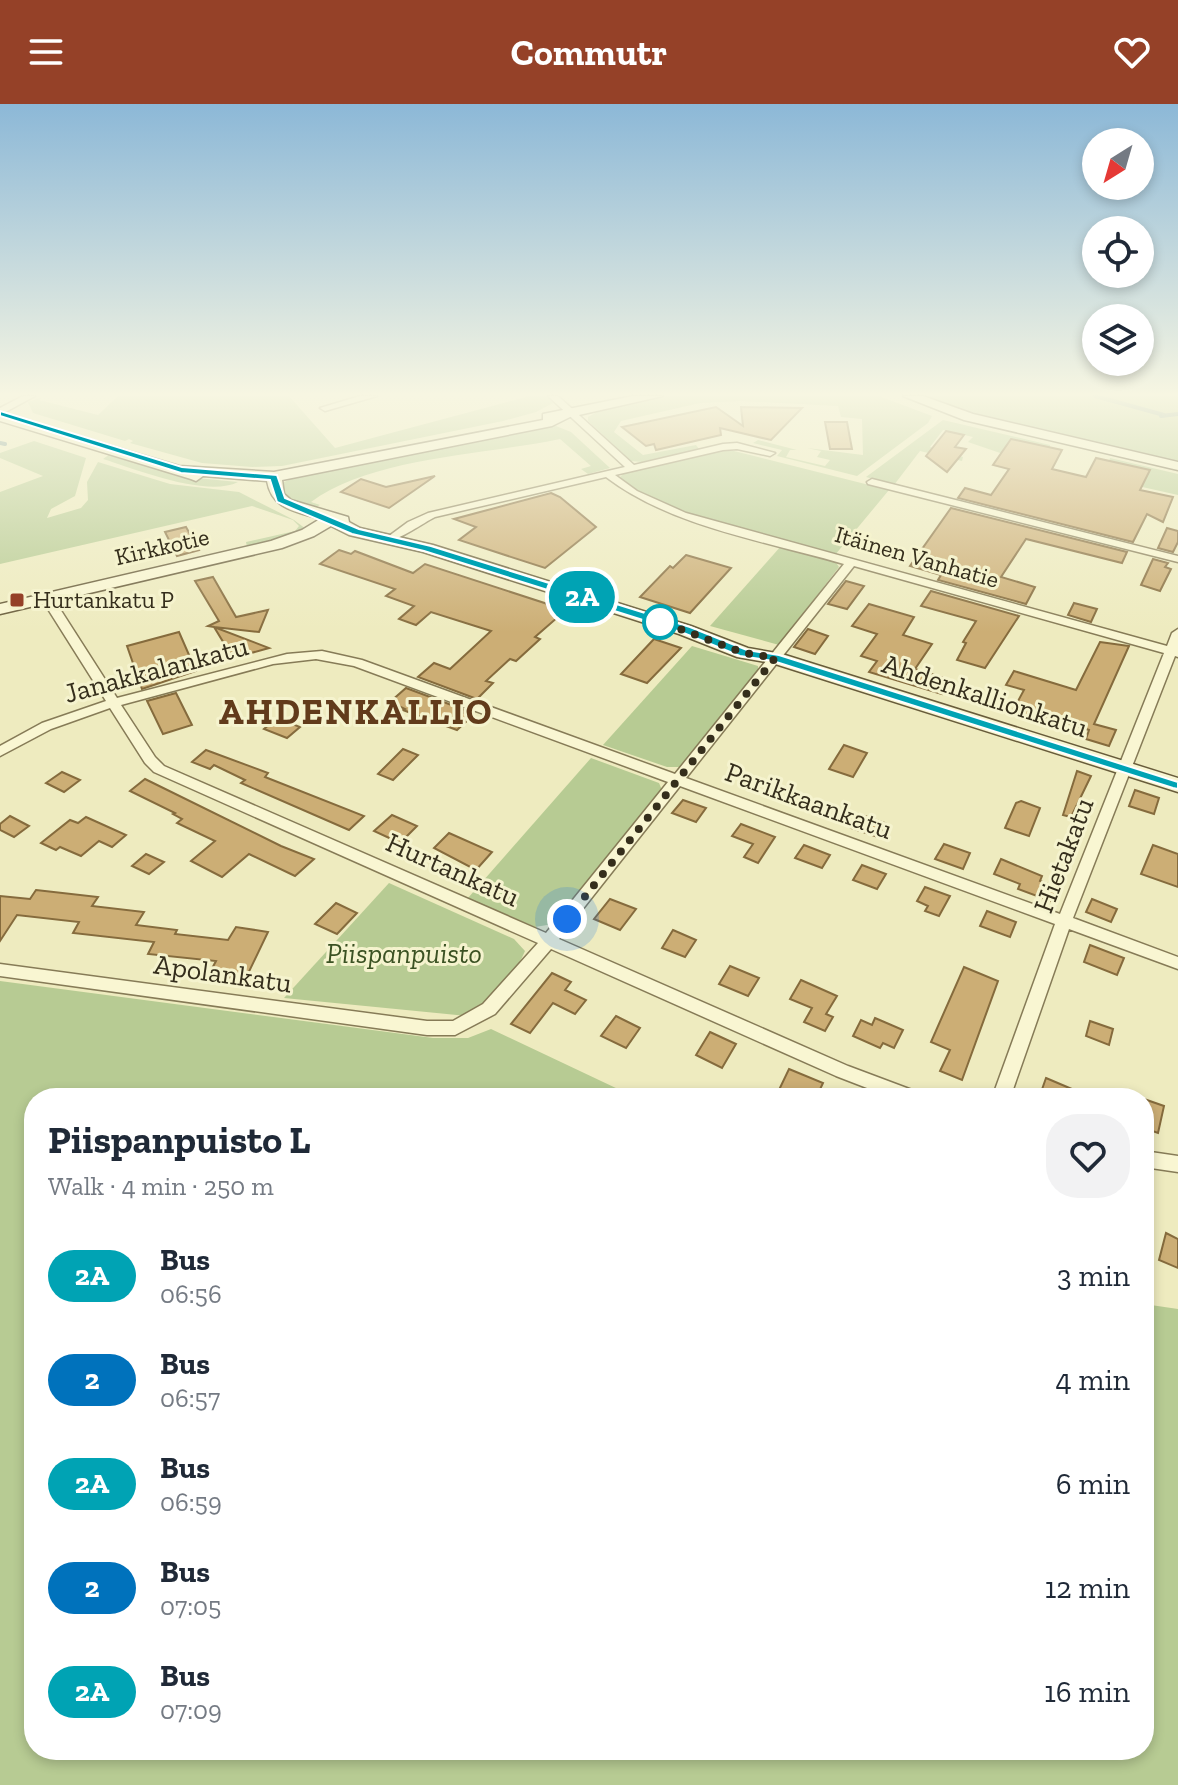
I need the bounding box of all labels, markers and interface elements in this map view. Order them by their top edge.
icon: menu [24,30,68,74]
icon: heart [1110,30,1154,74]
text: Commutr [511,31,667,74]
north arrow [1082,128,1154,200]
map controls [1082,128,1154,376]
button: locate [1082,216,1154,288]
button: layers [1082,304,1154,376]
street label: Itäinen Vanhatie [832,519,1003,594]
street label: Kirkkotie [112,522,212,571]
line badge: 2A [546,571,618,623]
text: 2A [565,580,599,613]
place label: Hurtankatu P [33,585,174,614]
marker: Hurtankatu P [8,591,26,609]
unlabelled marker [643,605,677,639]
street label: Janakkalankatu [61,629,252,710]
street label: Ahdenkallionkatu [878,647,1092,744]
district label: AHDENKALLIO [219,690,493,733]
street label: Parikkaankatu [721,755,897,846]
street label: Hietakatu [1027,793,1101,917]
street label: Hurtankatu [381,825,525,914]
your location [547,899,587,939]
park label: Piispanpuisto [326,937,482,970]
street label: Apolankatu [152,947,294,1000]
button: heart [1046,1114,1130,1198]
text: Piispanpuisto L [48,1117,310,1163]
text: Walk · 4 min · 250 m [48,1170,274,1202]
text: Bus [160,1242,210,1278]
text: 3 min [1057,1258,1130,1294]
text: 2A [75,1259,109,1292]
text: 06:56 [160,1278,222,1310]
text: Bus [160,1346,210,1382]
text: 4 min [1056,1362,1130,1398]
text: 2 [84,1363,100,1396]
text: 06:57 [160,1382,220,1414]
text: Bus [160,1450,210,1486]
text: 6 min [1056,1466,1130,1502]
text: 2A [75,1467,109,1500]
text: 06:59 [160,1486,222,1518]
text: Bus [160,1554,210,1590]
text: 12 min [1045,1570,1130,1606]
text: 2 [84,1571,100,1604]
text: 07:05 [160,1590,221,1622]
text: Bus [160,1658,210,1694]
text: 16 min [1044,1674,1130,1710]
text: 2A [75,1675,109,1708]
text: 07:09 [160,1694,222,1726]

